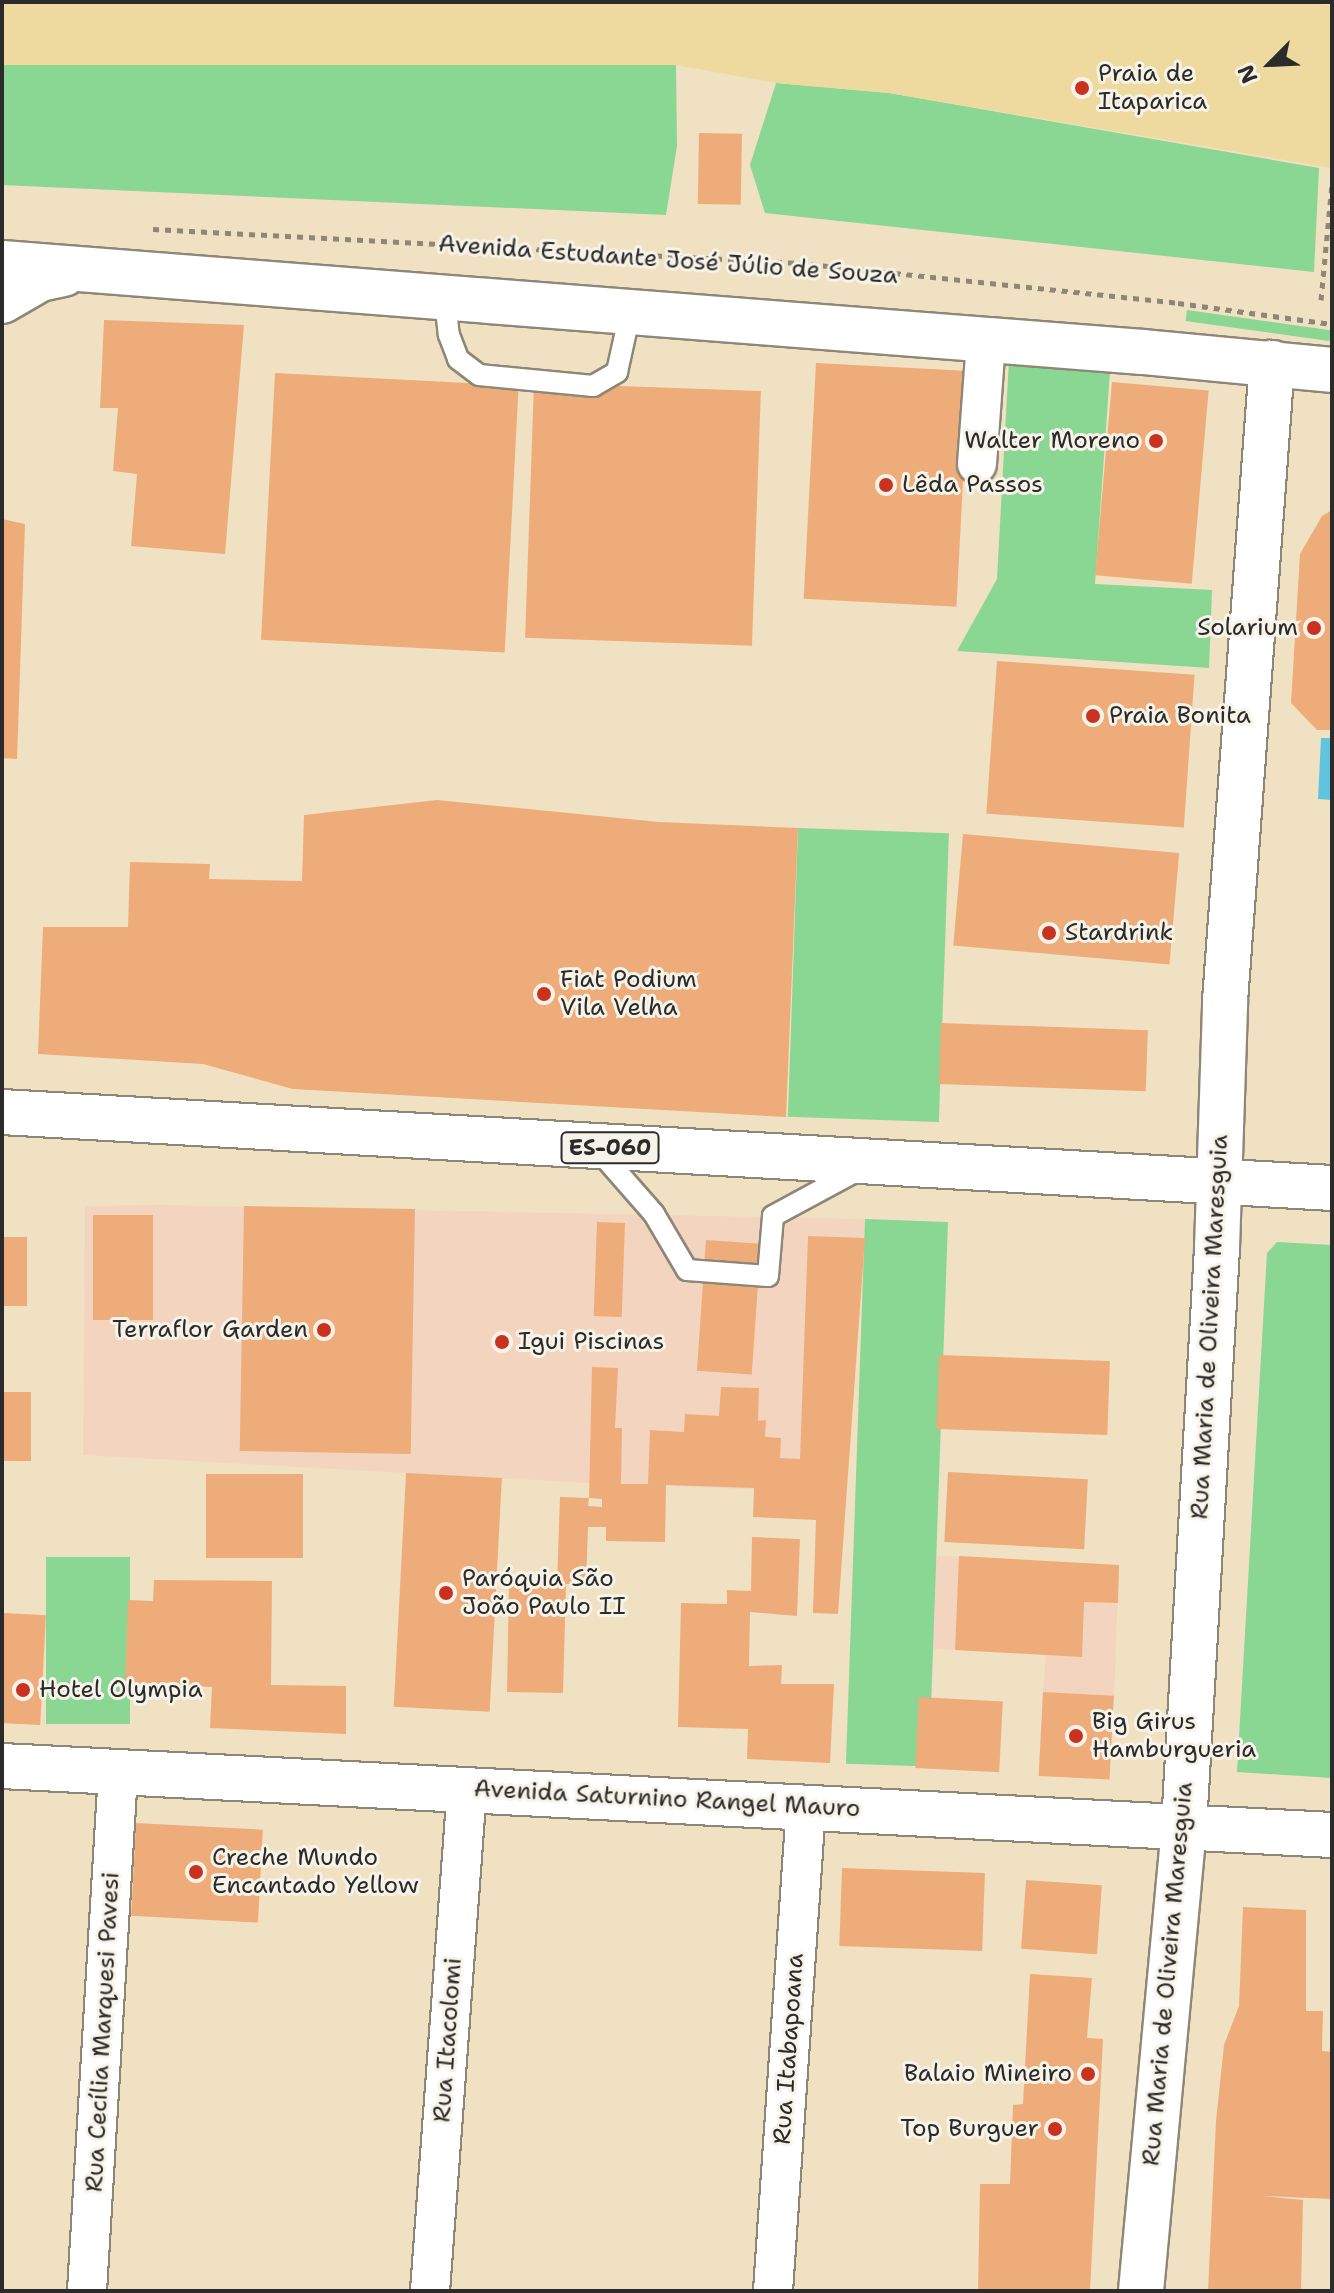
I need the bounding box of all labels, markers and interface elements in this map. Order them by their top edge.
north arrow [1230,24,1310,104]
place label: Praia de Itaparica [1098,60,1207,116]
text: N [1231,60,1264,88]
marker: Praia de Itaparica [1073,79,1091,97]
street label: Avenida Estudante José Júlio de Souza [437,230,899,290]
place label: Walter Moreno [964,427,1140,455]
marker: Walter Moreno [1147,432,1165,450]
place label: Lêda Passos [902,471,1043,499]
marker: Lêda Passos [877,476,895,494]
place label: Solarium [1197,614,1298,642]
marker: Solarium [1305,619,1323,637]
place label: Praia Bonita [1109,702,1251,730]
marker: Praia Bonita [1084,707,1102,725]
place label: Stardrink [1065,919,1173,947]
marker: Stardrink [1040,924,1058,942]
place label: Fiat Podium Vila Velha [560,966,697,1022]
marker: Fiat Podium Vila Velha [535,985,553,1003]
road number: ES-060 [560,1130,660,1166]
street label: Rua Maria de Oliveira Maresguia [1186,1134,1234,1520]
place label: Terraflor Garden [112,1316,308,1344]
marker: Terraflor Garden [315,1321,333,1339]
place label: Igui Piscinas [518,1328,664,1356]
marker: Igui Piscinas [493,1333,511,1351]
place label: Paróquia São João Paulo II [462,1565,626,1621]
marker: Paróquia São João Paulo II [437,1584,455,1602]
place label: Hotel Olympia [39,1676,203,1704]
marker: Hotel Olympia [14,1681,32,1699]
place label: Big Girus Hamburgueria [1092,1708,1256,1764]
marker: Big Girus Hamburgueria [1067,1727,1085,1745]
street label: Avenida Saturnino Rangel Mauro [473,1774,861,1824]
street label: Rua Maria de Oliveira Maresguia [1137,1781,1199,2167]
place label: Creche Mundo Encantado Yellow [212,1844,419,1900]
marker: Creche Mundo Encantado Yellow [187,1863,205,1881]
street label: Rua Cecília Marquesi Pavesi [80,1871,126,2193]
street label: Rua Itabapoana [768,1952,810,2146]
street label: Rua Itacolomi [428,1957,468,2123]
place label: Balaio Mineiro [904,2060,1072,2088]
marker: Balaio Mineiro [1079,2065,1097,2083]
place label: Top Burguer [900,2115,1039,2143]
marker: Top Burguer [1046,2120,1064,2138]

